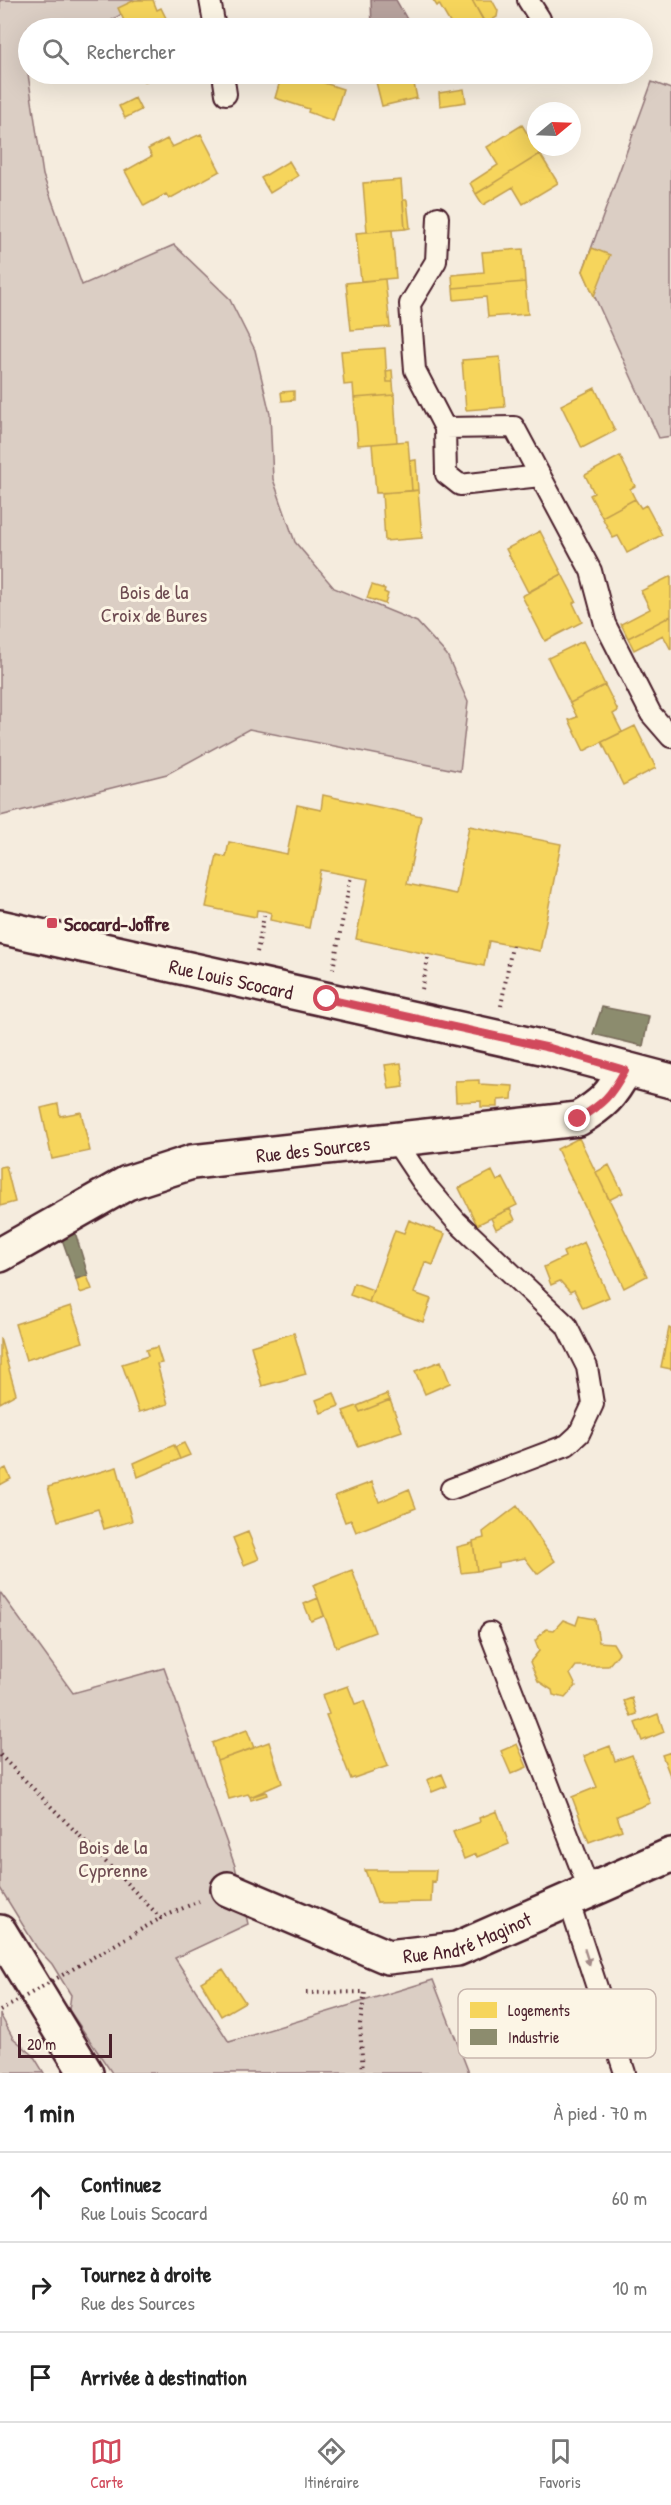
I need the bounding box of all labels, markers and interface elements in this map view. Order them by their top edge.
search box [18,18,653,84]
icon: search [39,35,72,68]
text: Rechercher [87,36,176,66]
north arrow [527,102,581,156]
park label: Bois de la Croix de Bures [101,578,208,628]
place label: Scocard-Joffre [64,910,170,937]
marker: Scocard-Joffre [45,916,59,930]
street label: Rue Louis Scocard [167,951,296,1005]
route start [313,985,339,1011]
route end [564,1105,590,1131]
street label: Rue des Sources [255,1129,371,1168]
park label: Bois de la Cyprenne [78,1833,148,1883]
street label: Rue André Maginot [402,1904,536,1969]
one-way arrow [583,1948,592,1966]
legend [458,1989,656,2058]
text: Logements [508,1999,570,2021]
text: Industrie [508,2026,560,2048]
scale bar [18,2031,112,2058]
text: 20 m [27,2033,56,2055]
text: 1 min [24,2095,75,2130]
text: À pied · 70 m [554,2099,647,2126]
text: Continuez [81,2169,161,2199]
icon: ahead [24,2181,57,2214]
text: 60 m [612,2184,647,2211]
text: Rue Louis Scocard [81,2199,207,2226]
text: Tournez à droite [81,2259,211,2289]
icon: right [24,2271,57,2304]
text: 10 m [613,2274,647,2301]
text: Rue des Sources [81,2289,195,2316]
icon: arrive [24,2361,57,2394]
text: Arrivée à destination [81,2362,247,2392]
tab: Carte [90,2435,123,2493]
tab: Itinéraire [304,2435,359,2493]
tab: Favoris [540,2435,581,2493]

